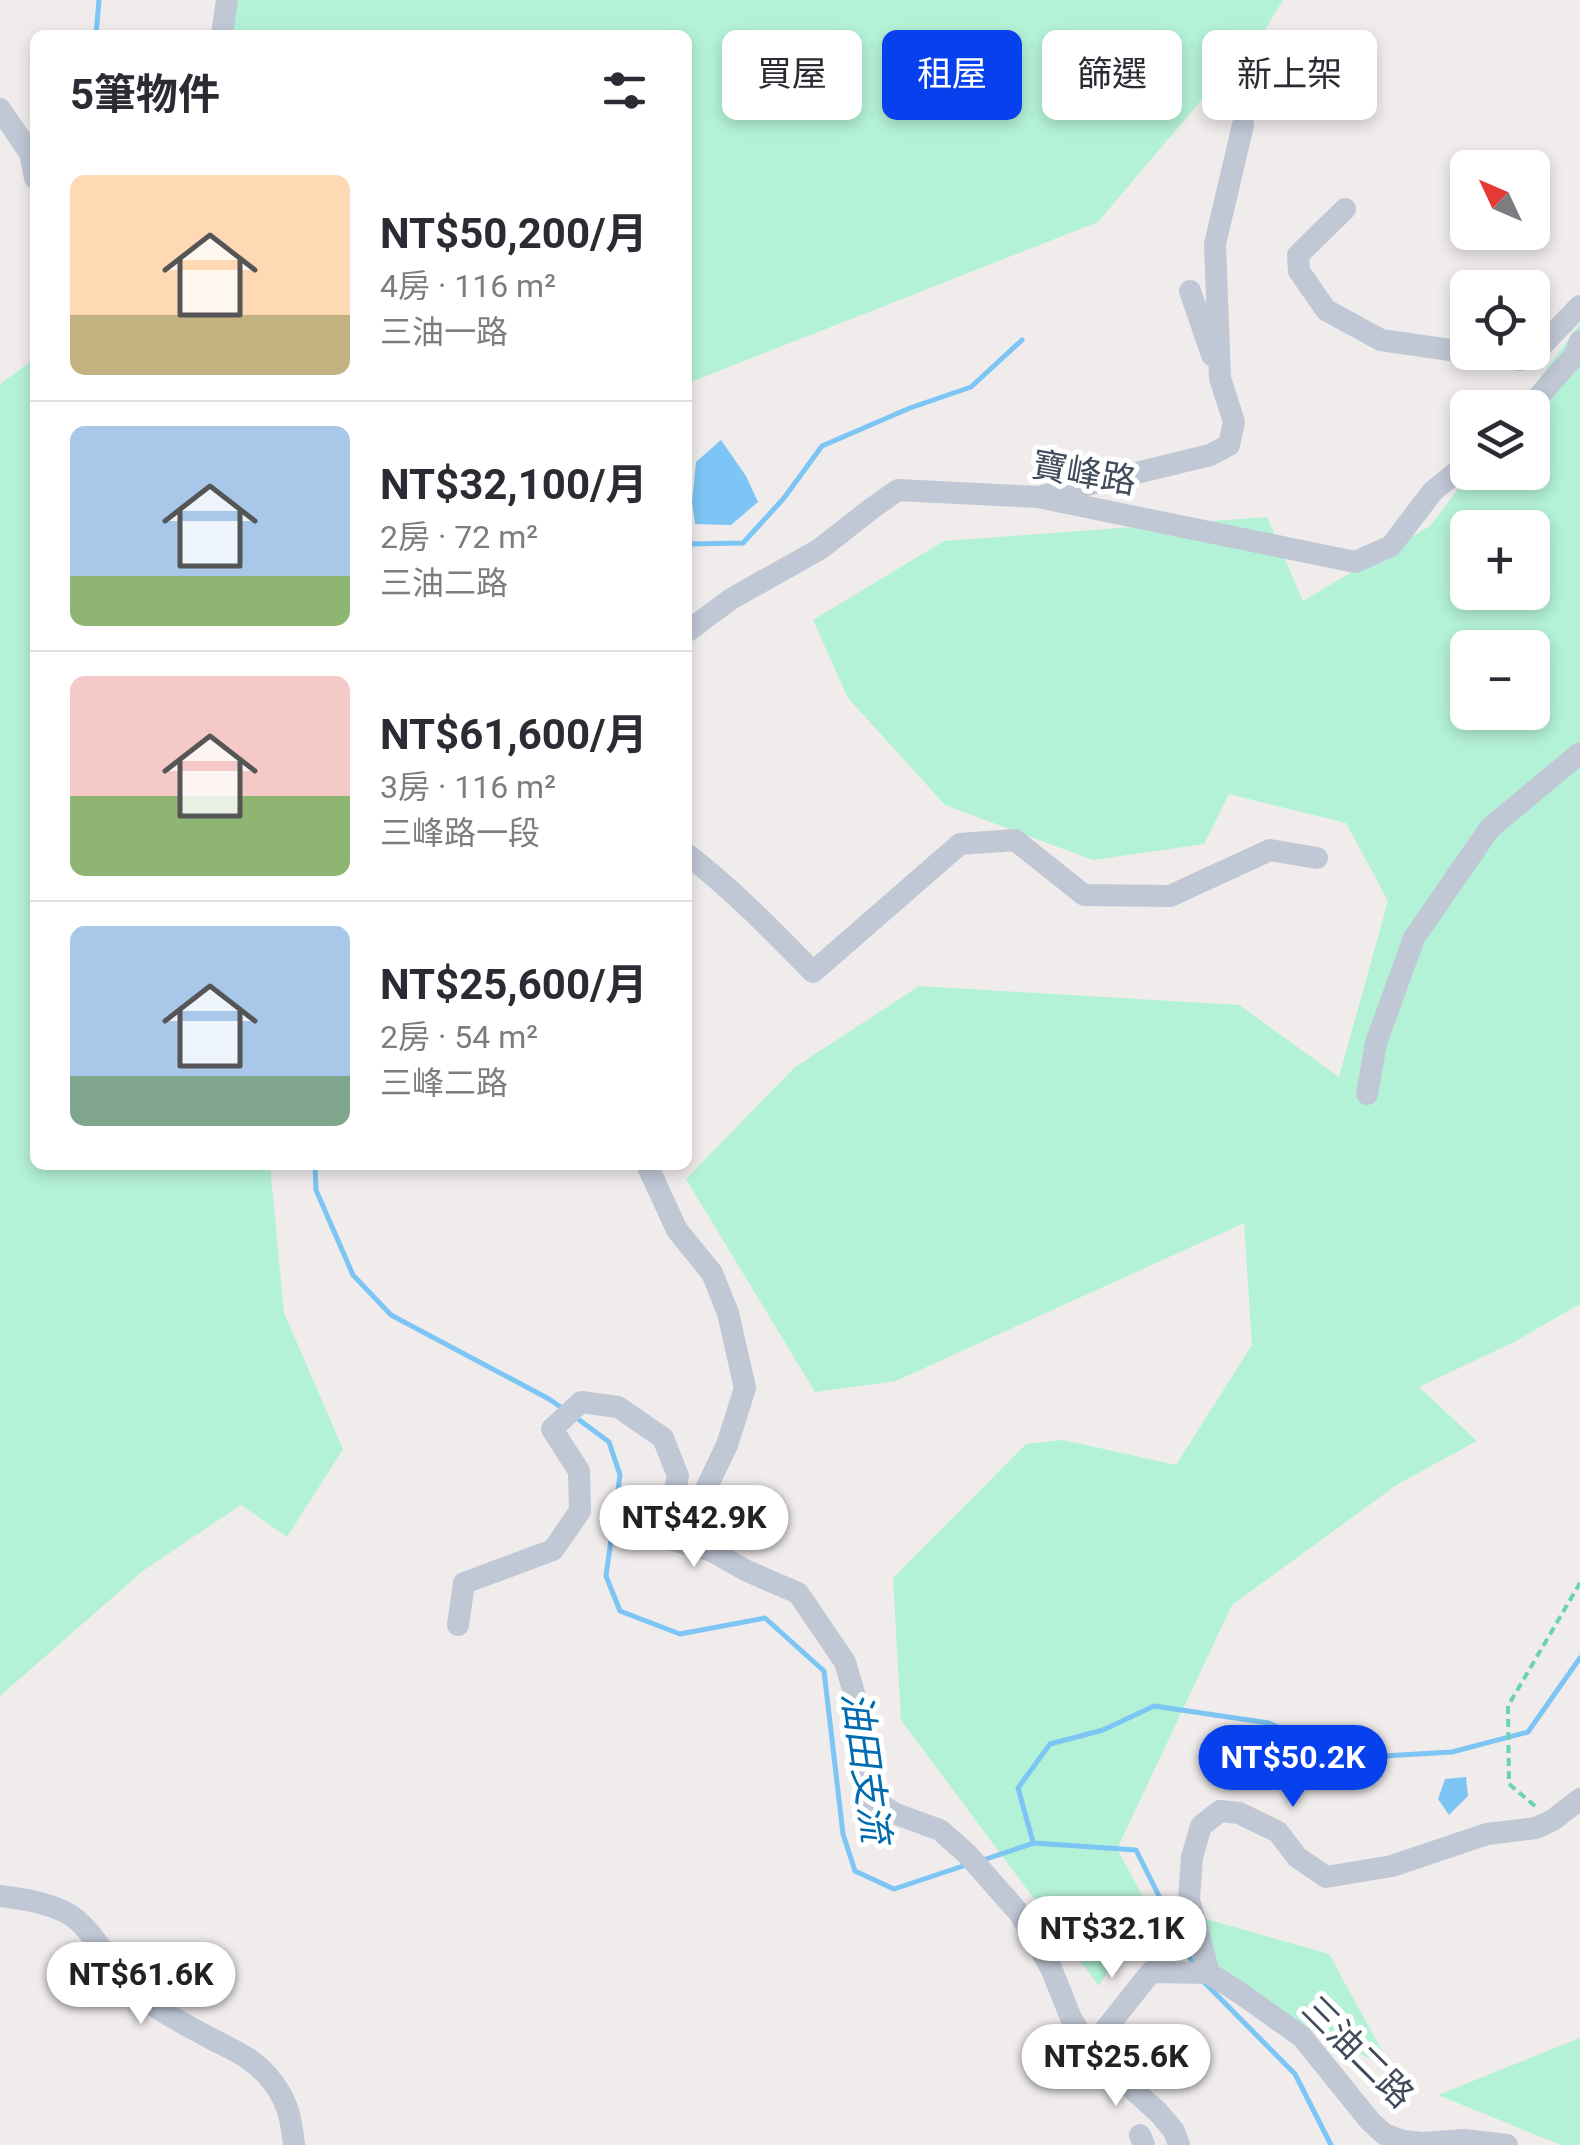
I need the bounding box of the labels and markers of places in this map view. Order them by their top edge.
pin: NT$42.9K [591,1485,797,1570]
pin: NT$50.2K [1190,1725,1396,1810]
pin: NT$32.1K [1009,1896,1215,1981]
pin: NT$61.6K [38,1942,244,2027]
pin: NT$25.6K [1013,2024,1219,2109]

